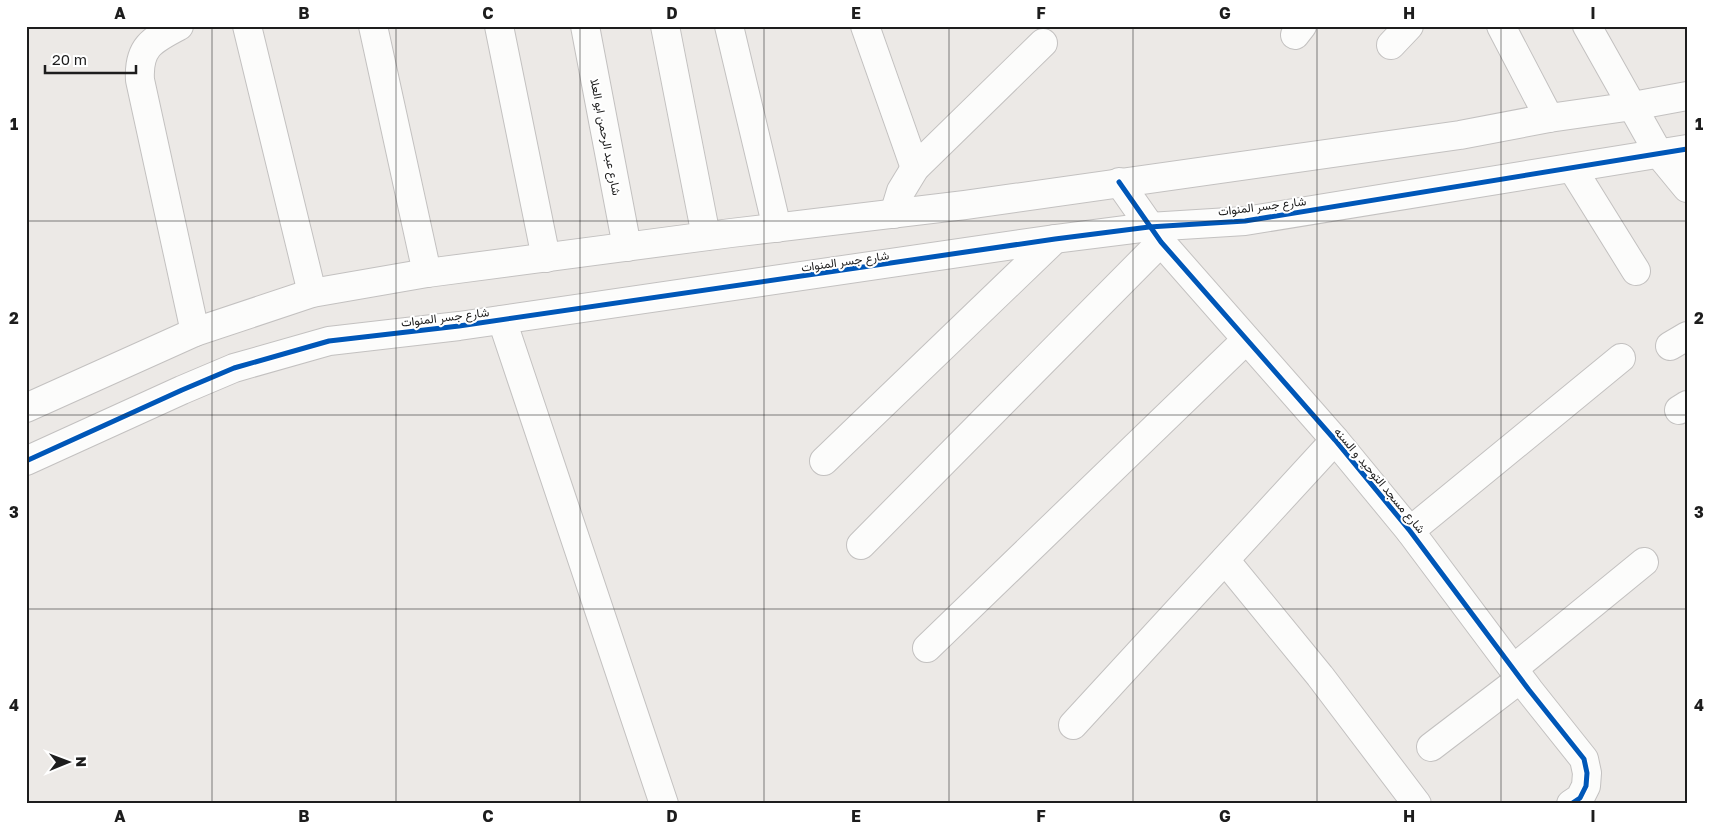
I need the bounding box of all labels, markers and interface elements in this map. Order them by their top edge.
text: A [114,3,126,23]
text: B [298,3,310,23]
text: C [482,3,494,23]
text: D [666,3,678,23]
text: E [851,3,861,23]
text: F [1036,3,1046,23]
text: G [1219,3,1231,23]
text: H [1403,3,1415,23]
text: I [1590,3,1596,23]
scale bar [45,42,136,74]
text: 20 m [52,50,87,68]
street label: شارع عبد الرحمن ابو العلا [585,77,625,197]
text: 1 [10,114,18,134]
text: 1 [1695,114,1703,134]
street label: شارع جسر المنوات [1217,193,1307,221]
street label: شارع جسر المنوات [800,247,890,277]
street label: شارع جسر المنوات [400,304,490,332]
text: 2 [9,308,19,328]
text: 2 [1694,308,1704,328]
street label: شارع مسجد التوحيد و السنه [1330,424,1429,537]
text: 3 [9,502,19,522]
text: 3 [1694,502,1704,522]
text: 4 [9,695,19,715]
text: 4 [1694,695,1704,715]
north arrow [42,738,92,788]
text: N [73,756,90,767]
text: A [114,806,126,826]
text: B [298,806,310,826]
text: C [482,806,494,826]
text: D [666,806,678,826]
text: E [851,806,861,826]
text: F [1036,806,1046,826]
text: G [1219,806,1231,826]
text: H [1403,806,1415,826]
text: I [1590,806,1596,826]

